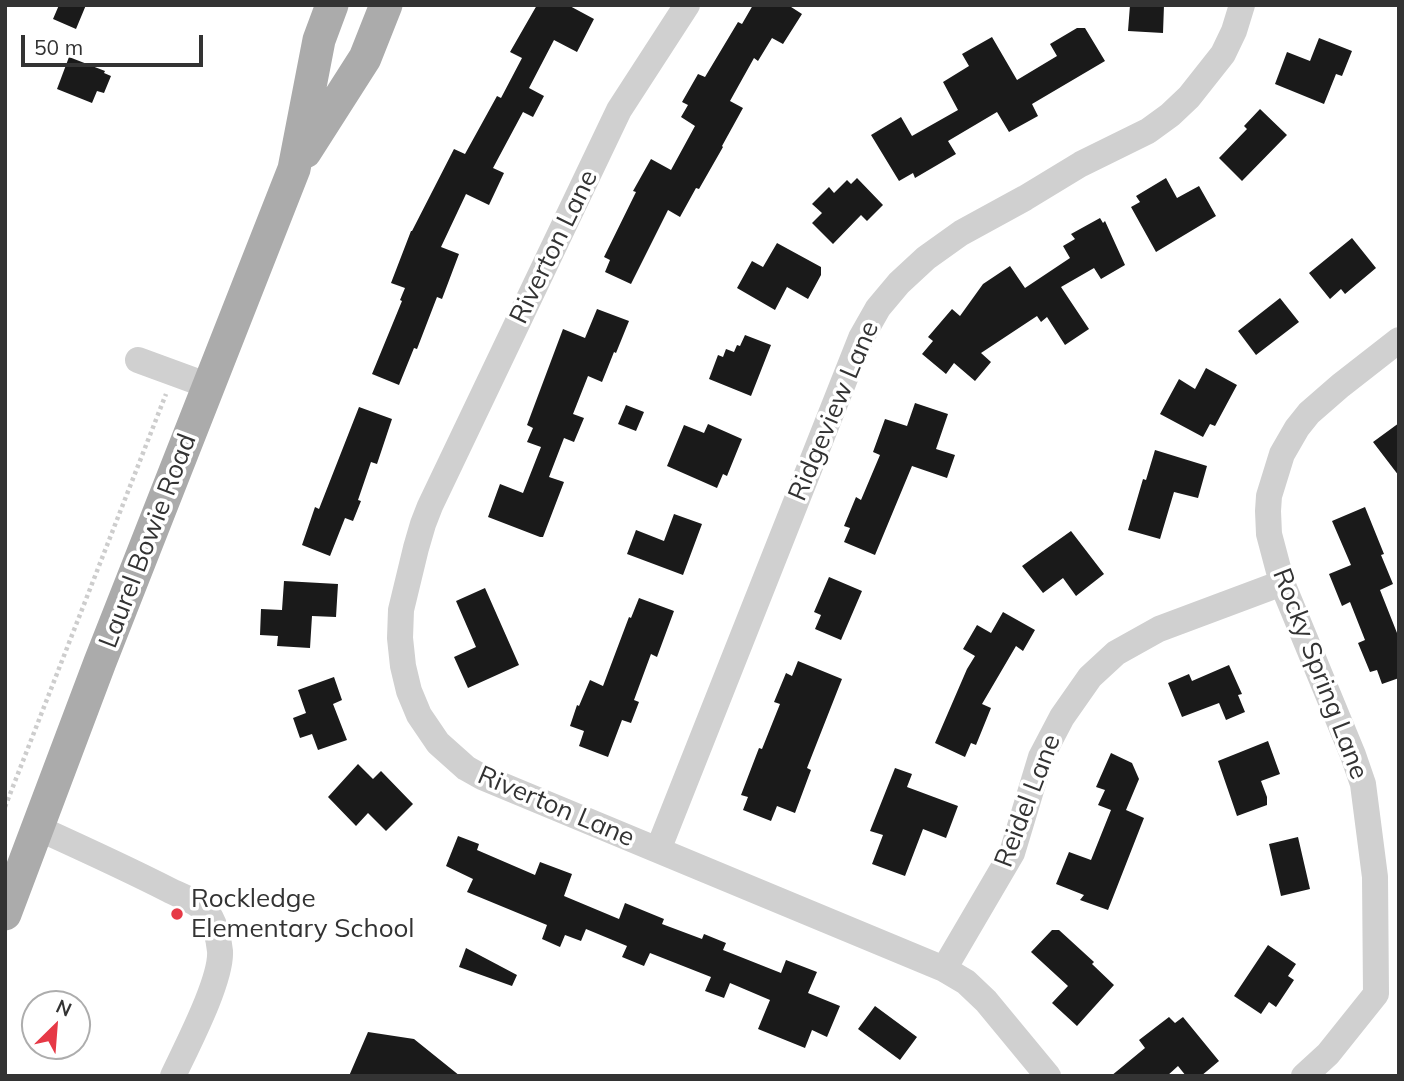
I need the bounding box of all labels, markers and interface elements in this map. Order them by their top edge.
scale bar [24,21,206,65]
text: 50 m [34,34,83,60]
street label: Riverton Lane [503,165,605,329]
street label: Ridgeview Lane [782,317,886,505]
street label: Laurel Bowie Road [93,429,203,653]
street label: Rocky Spring Lane [1265,564,1375,784]
street label: Reidel Lane [988,730,1068,872]
street label: Riverton Lane [473,760,639,854]
place label: Rockledge Elementary School [191,883,415,944]
marker: Rockledge Elementary School [169,906,185,922]
north arrow [21,990,91,1060]
text: N [52,994,76,1022]

